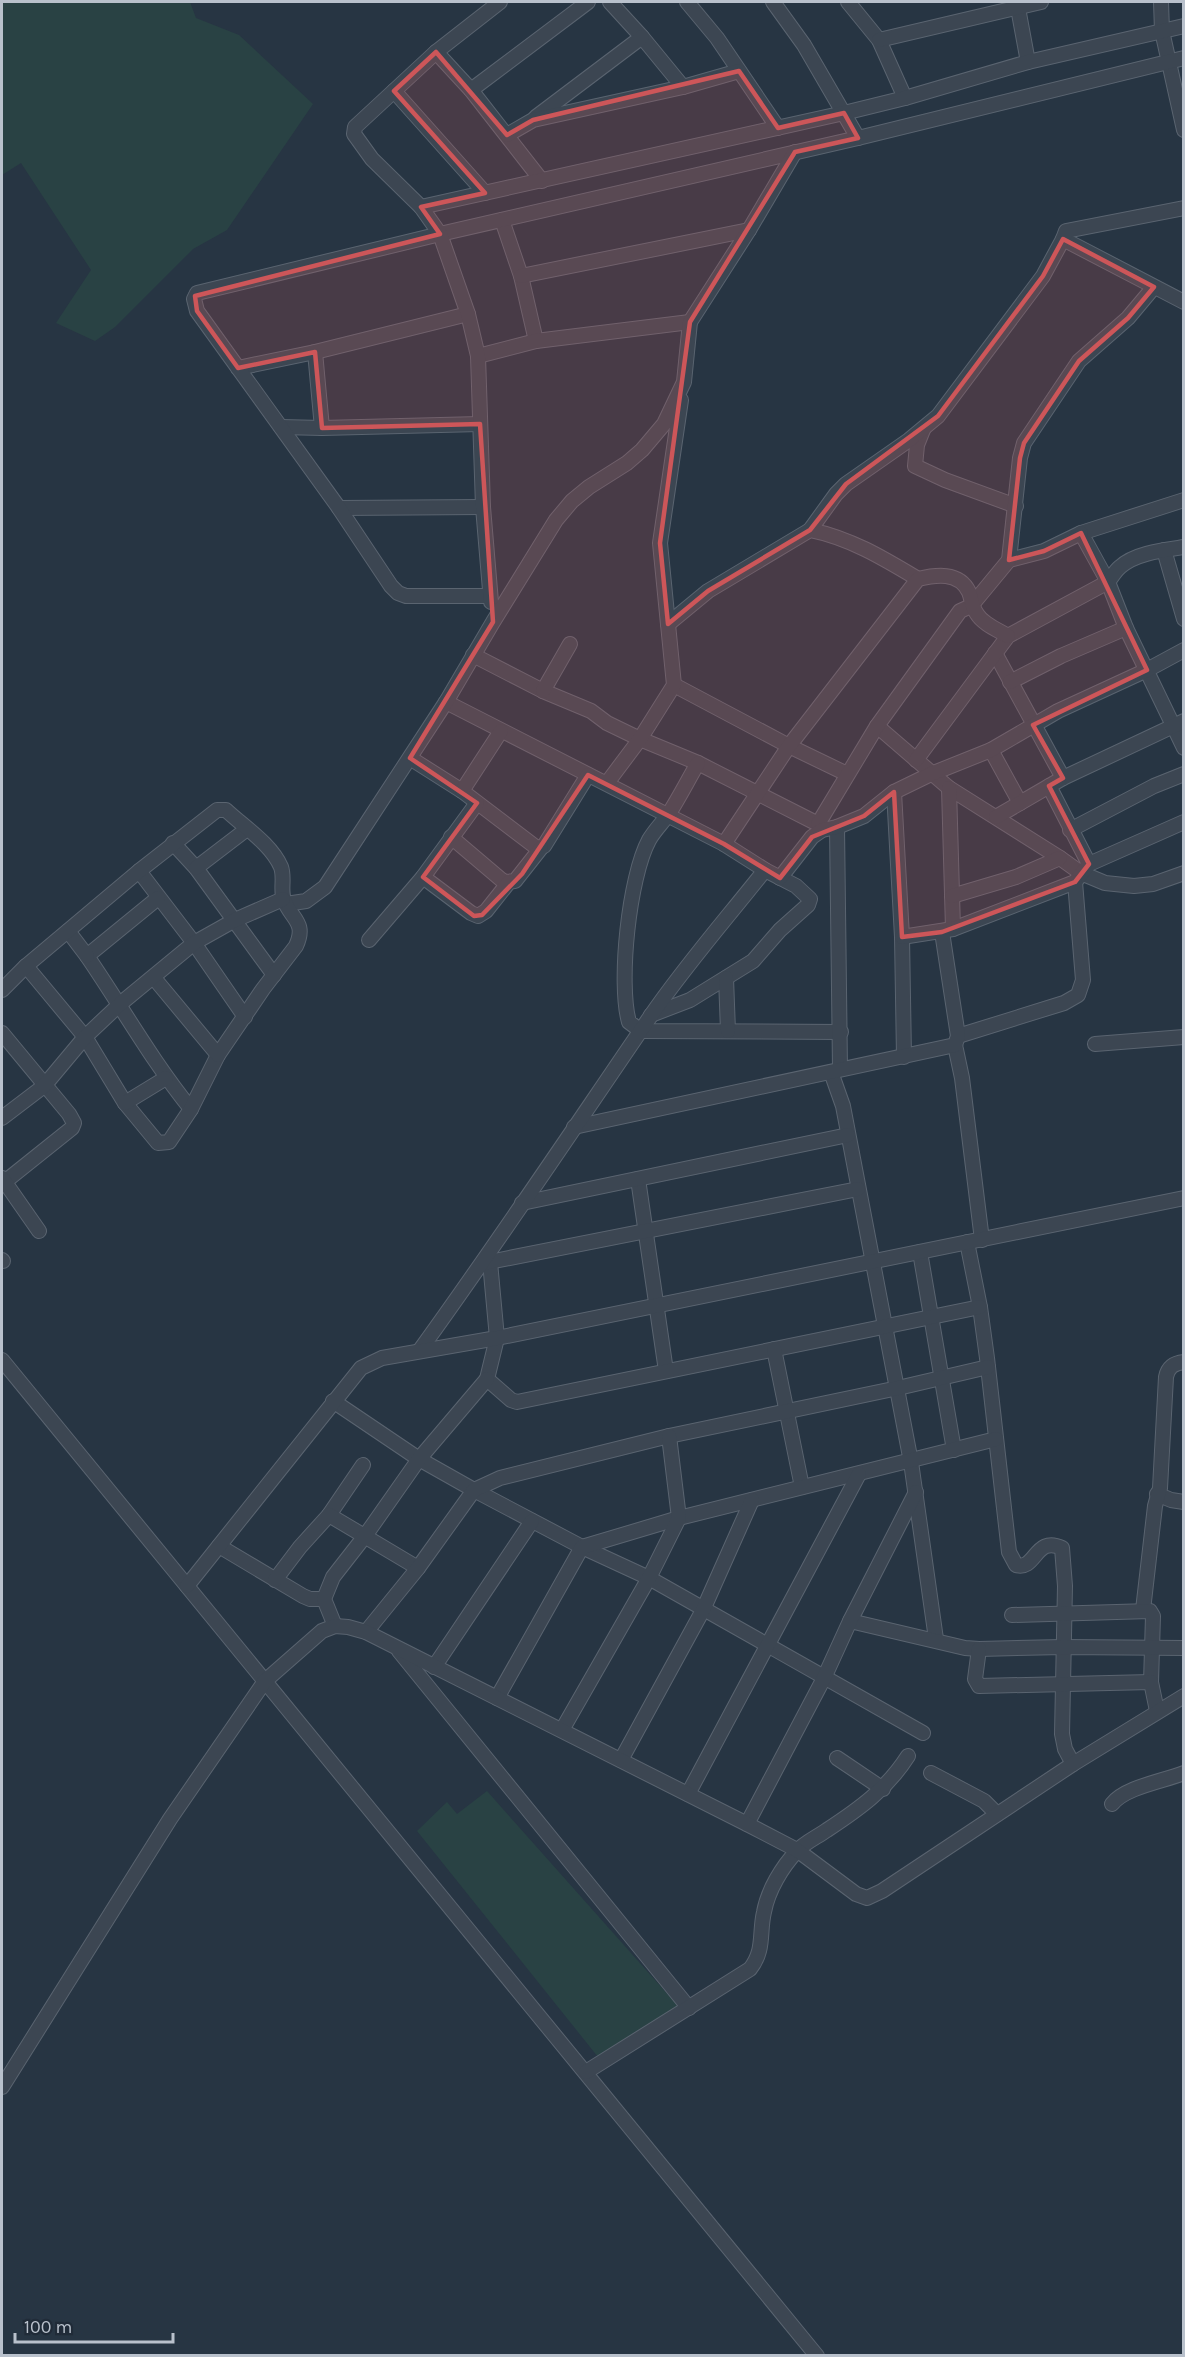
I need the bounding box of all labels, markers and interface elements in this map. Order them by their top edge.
scale bar [15,2306,172,2344]
text: 100 m [24,2316,72,2338]

